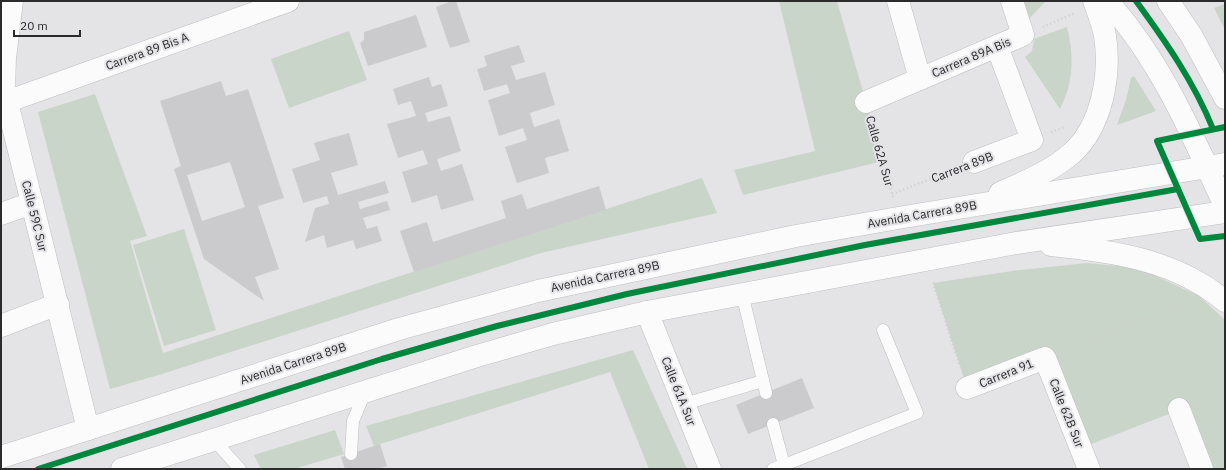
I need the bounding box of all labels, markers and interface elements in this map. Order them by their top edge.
scale bar [14,12,80,38]
text: 20 m [20,18,48,33]
street label: Carrera 89 Bis A [103,29,191,73]
street label: Carrera 89A Bis [929,34,1013,80]
street label: Calle 62A Sur [863,114,897,189]
street label: Carrera 89B [929,148,995,186]
street label: Calle 59C Sur [19,179,51,254]
street label: Avenida Carrera 89B [866,197,978,231]
street label: Avenida Carrera 89B [549,257,661,295]
street label: Avenida Carrera 89B [238,339,348,387]
street label: Calle 61A Sur [658,354,700,428]
street label: Carrera 91 [977,355,1035,391]
street label: Calle 62B Sur [1046,376,1088,450]

